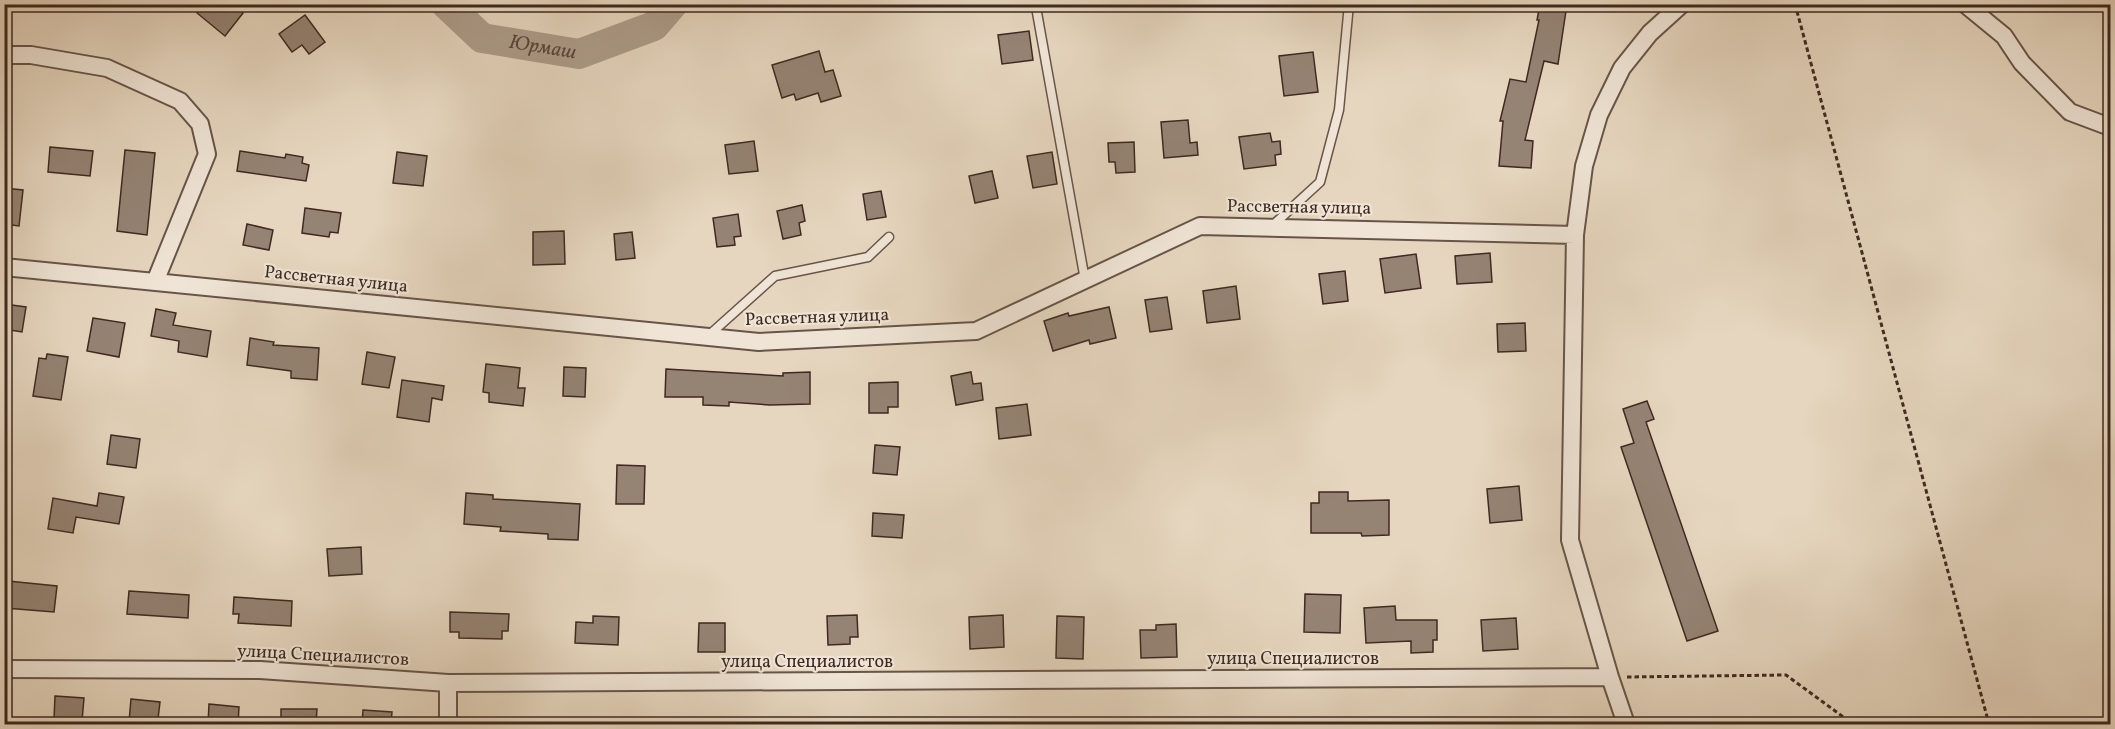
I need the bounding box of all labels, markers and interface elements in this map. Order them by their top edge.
water label: Юрмаш [507,29,578,67]
street label: Рассветная улица [1227,194,1372,222]
street label: Рассветная улица [263,260,409,300]
street label: Рассветная улица [744,303,890,333]
street label: улица Специалистов [236,639,410,673]
street label: улица Специалистов [1207,647,1379,672]
street label: улица Специалистов [721,650,893,675]

